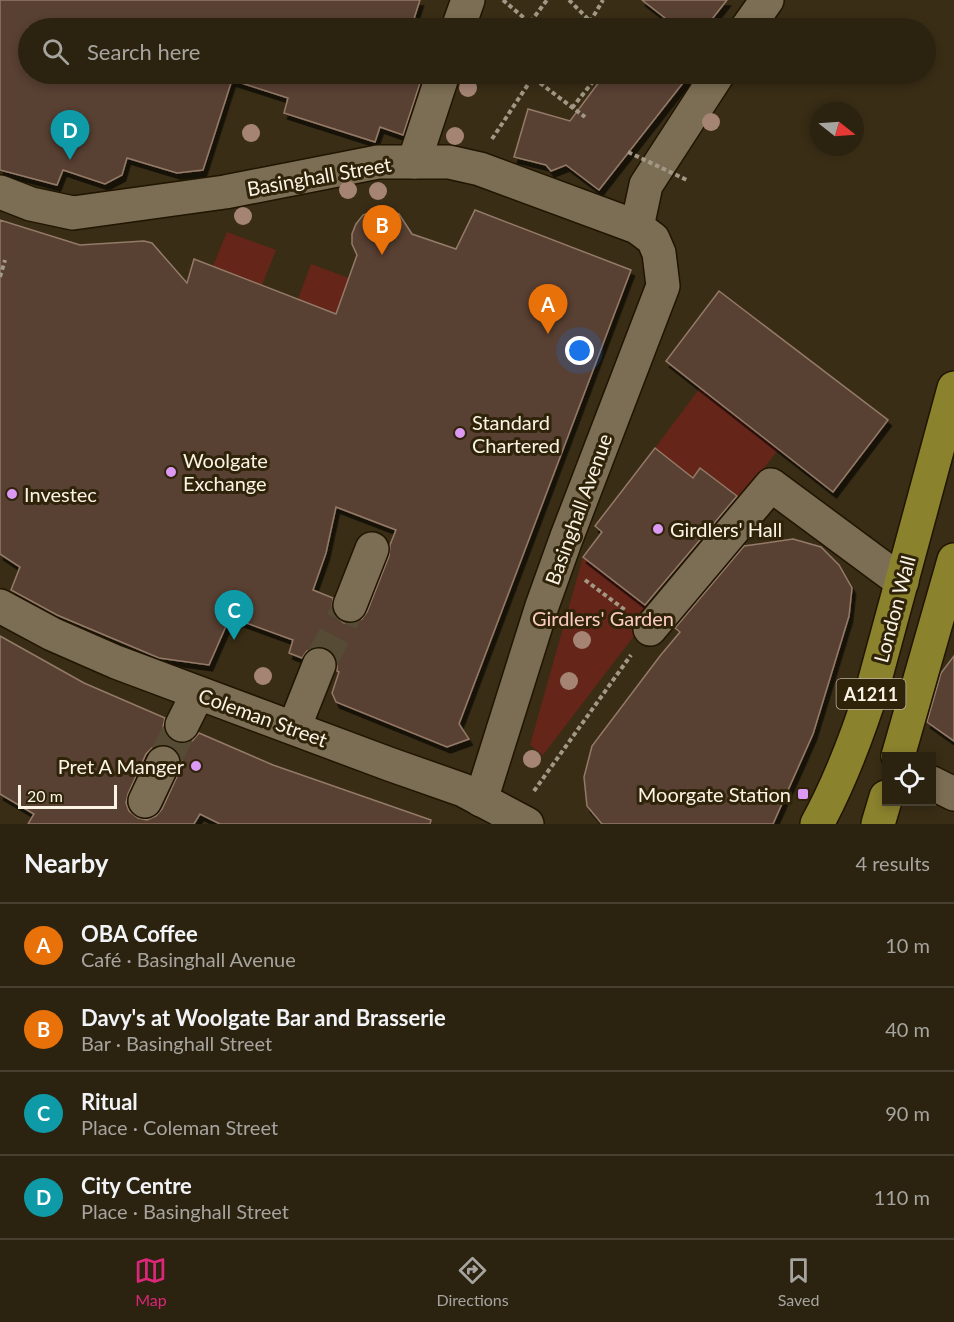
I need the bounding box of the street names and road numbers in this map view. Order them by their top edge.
street label: Basinghall Street [245,152,393,200]
street label: Basinghall Avenue [540,430,616,588]
street label: London Wall [868,553,920,665]
road number: A1211 [836,679,906,709]
street label: Coleman Street [195,683,331,751]

